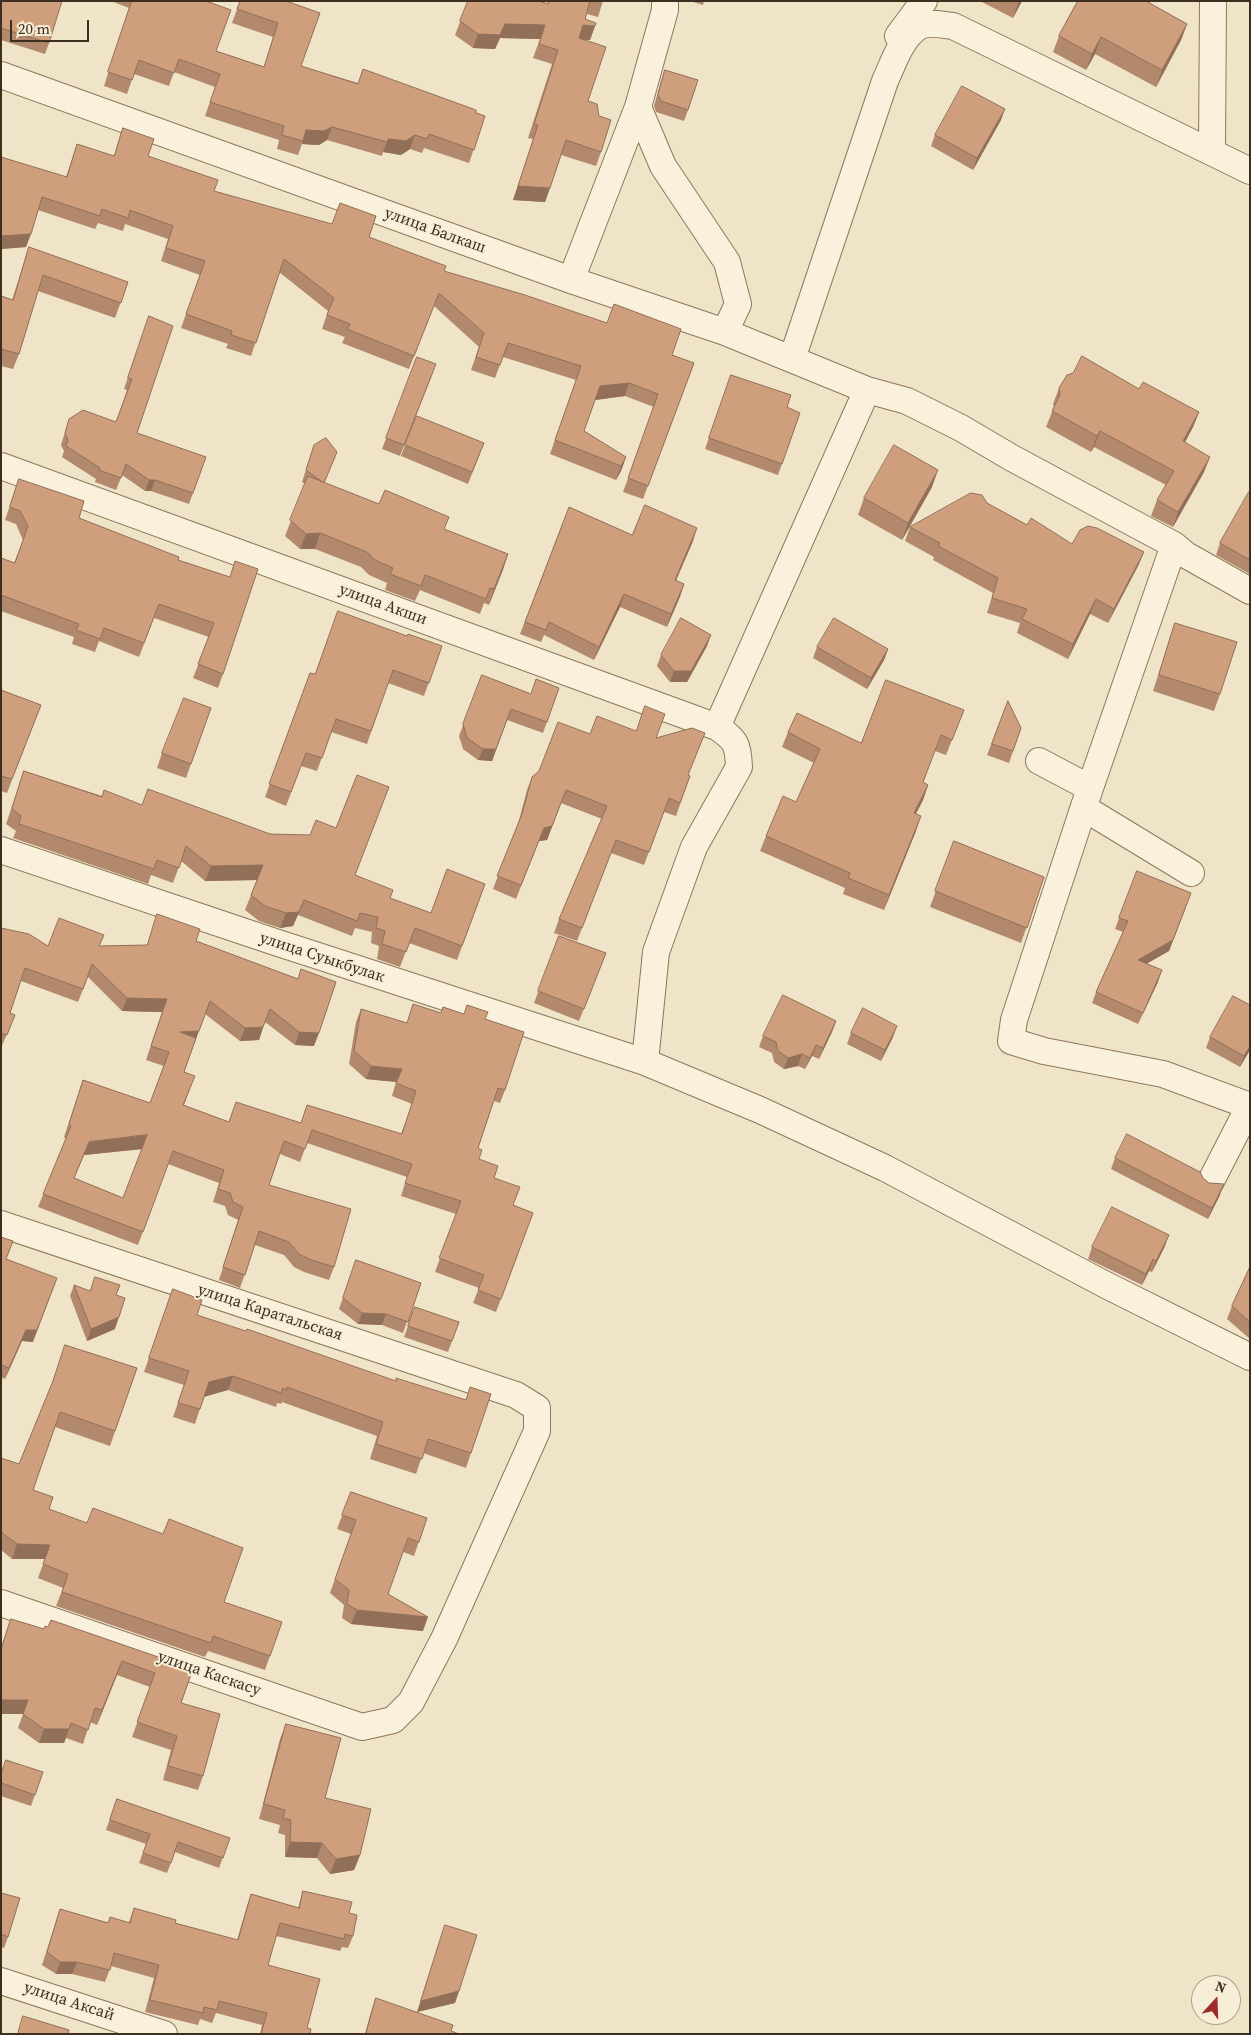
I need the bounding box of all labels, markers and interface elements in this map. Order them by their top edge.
scale bar [12,10,91,42]
text: 20 m [18,18,50,39]
street label: улица Балкаш [382,204,488,258]
street label: улица Акши [336,580,430,630]
street label: улица Суыкбулак [257,929,387,987]
street label: улица Каратальская [195,1281,345,1345]
street label: улица Каскасу [155,1647,263,1701]
north arrow [1191,1975,1241,2025]
text: N [1213,1976,1229,1998]
street label: улица Аксай [21,1978,117,2026]

